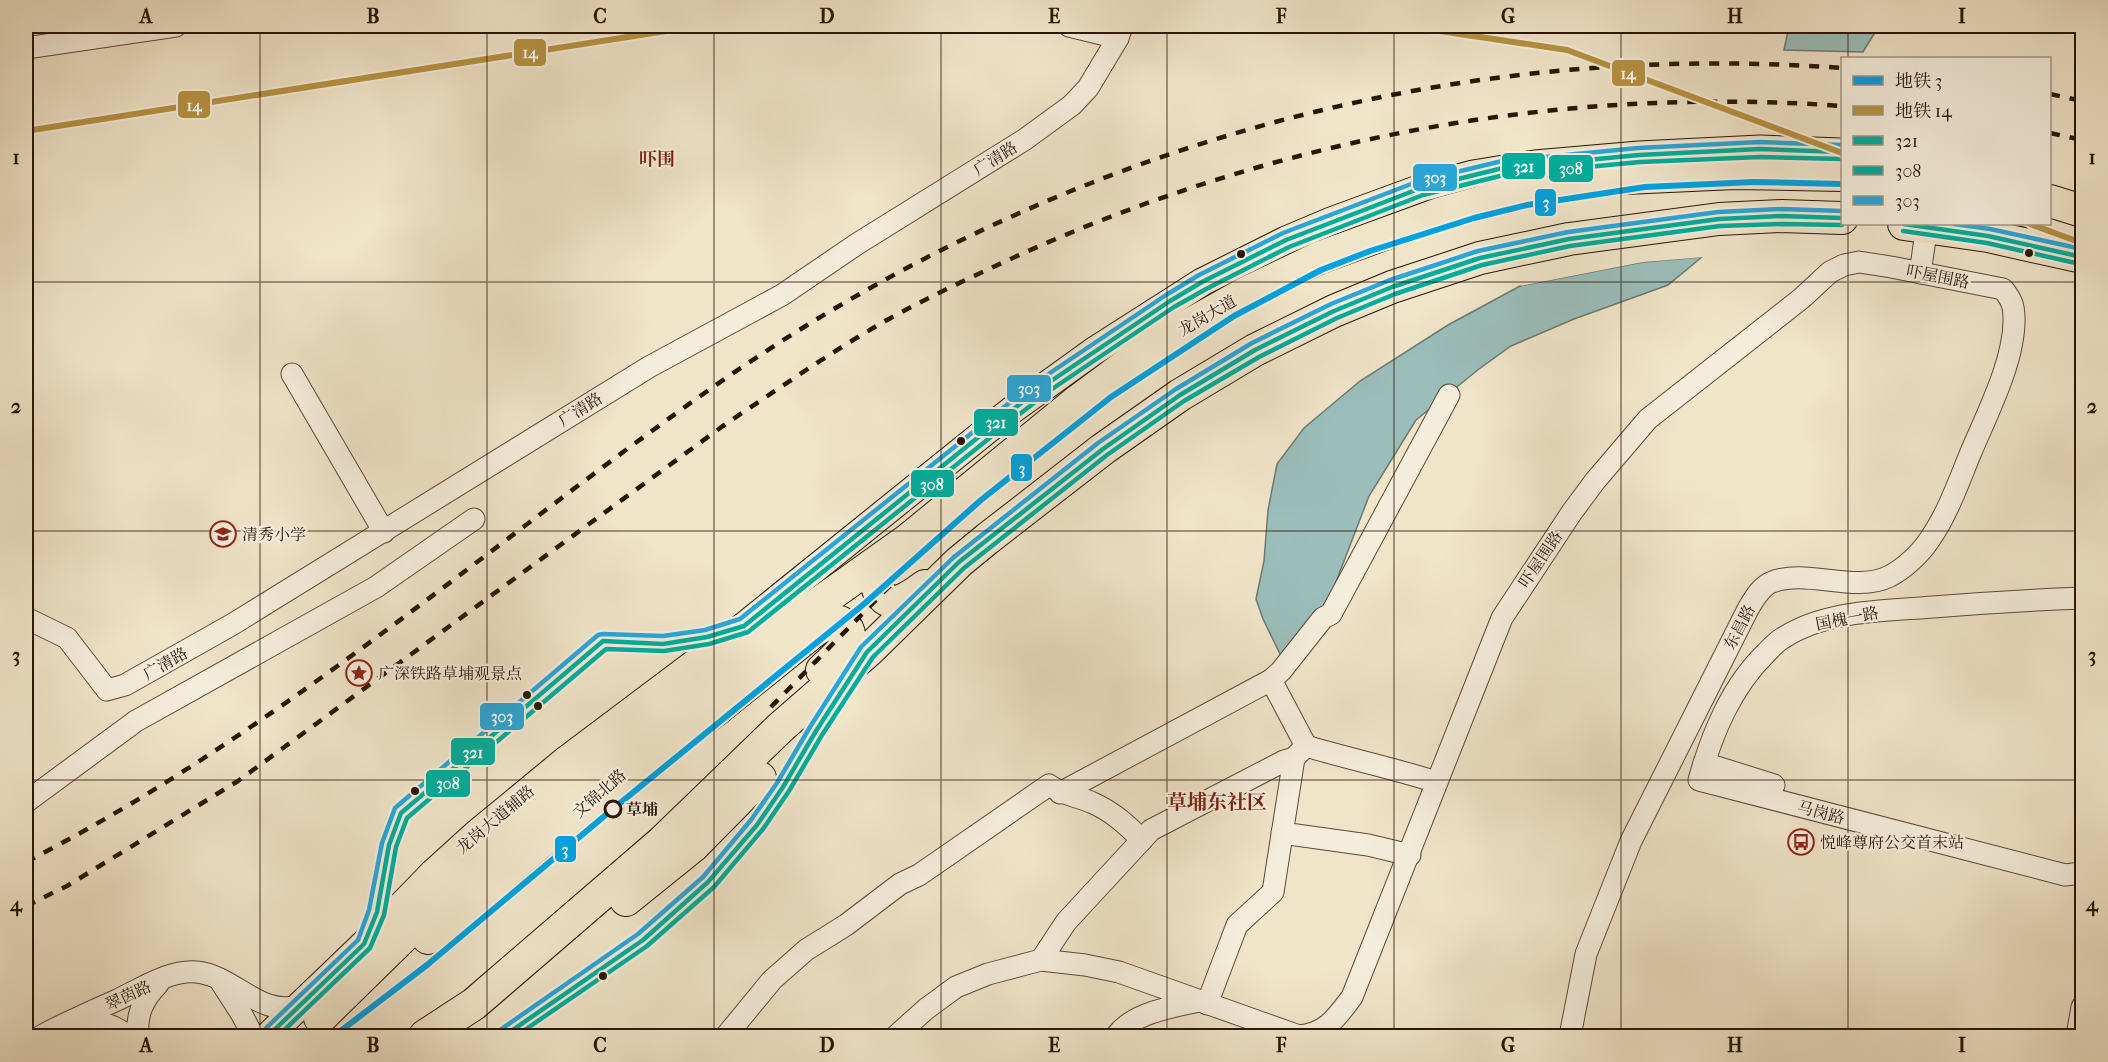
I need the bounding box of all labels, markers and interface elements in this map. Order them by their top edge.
text: A [138,5,154,28]
text: B [366,5,380,28]
text: C [593,5,607,28]
text: D [819,5,835,28]
text: E [1048,5,1060,28]
text: F [1275,5,1287,28]
text: G [1501,5,1515,28]
text: H [1727,5,1743,28]
text: I [1958,5,1966,28]
line badge: 14 [513,38,547,67]
text: 14 [522,43,539,63]
legend [1841,57,2051,225]
line badge: 14 [1611,59,1646,87]
text: 14 [1620,64,1637,84]
text: 地铁 3 [1895,71,1942,92]
line badge: 14 [177,90,211,119]
text: 14 [186,96,203,116]
text: 地铁 14 [1895,101,1952,122]
text: 321 [1895,131,1918,152]
street label: 广清路 [970,138,1021,179]
text: 1 [12,146,20,169]
text: 1 [2088,146,2096,169]
district label: 吓围 [639,149,675,170]
line badge: 321 [1501,152,1546,180]
line badge: 308 [1548,154,1594,183]
text: 321 [1514,157,1535,177]
text: 308 [1559,159,1583,179]
text: 308 [1895,161,1921,182]
line badge: 303 [1412,163,1458,192]
text: 303 [1424,168,1446,188]
line badge: 3 [1534,188,1557,217]
text: 303 [1895,191,1920,212]
text: 3 [1543,193,1549,213]
unlabelled marker [2023,247,2035,259]
unlabelled marker [1235,248,1247,260]
street label: 吓屋围路 [1905,261,1971,292]
street label: 龙岗大道 [1175,291,1240,340]
line badge: 303 [1006,374,1052,403]
text: 303 [1018,379,1040,399]
street label: 广清路 [555,389,606,430]
text: 2 [11,395,21,418]
text: 2 [2087,395,2097,418]
line badge: 321 [973,408,1019,437]
text: 321 [986,413,1007,433]
unlabelled marker [955,435,967,447]
line badge: 3 [1010,453,1033,482]
text: 3 [1019,459,1025,479]
line badge: 308 [910,469,955,498]
text: 308 [920,475,944,495]
school or university icon: 清秀小学 [208,519,238,549]
place label: 清秀小学 [242,525,306,544]
street label: 吓屋围路 [1515,527,1566,591]
street label: 东昌路 [1720,602,1759,653]
street label: 国槐一路 [1814,603,1880,634]
street label: 广清路 [140,643,191,683]
text: 3 [12,644,20,667]
text: 3 [2088,644,2096,667]
place icon: 广深铁路草埔观景点 [344,658,374,688]
place label: 广深铁路草埔观景点 [378,664,522,683]
unlabelled marker [521,689,533,701]
unlabelled marker [532,700,544,712]
line badge: 303 [479,702,525,731]
text: 303 [491,707,513,727]
line badge: 321 [450,737,496,766]
text: 321 [463,743,484,763]
street label: 文锦北路 [569,765,630,822]
line badge: 308 [425,769,471,798]
text: 308 [436,774,460,794]
street label: 龙岗大道辅路 [452,781,538,858]
unlabelled marker [409,785,421,797]
district label: 草埔东社区 [1167,791,1267,814]
street label: 马岗路 [1795,797,1847,828]
marker: 草埔 [604,800,622,818]
place label: 草埔 [626,800,658,819]
bus stop icon: 悦峰尊府公交首末站 [1786,827,1816,857]
place label: 悦峰尊府公交首末站 [1820,833,1964,852]
line badge: 3 [554,835,577,863]
text: 3 [562,840,568,860]
text: 4 [9,893,23,917]
text: 4 [2085,893,2099,917]
unlabelled marker [597,970,609,982]
street label: 翠茵路 [102,977,154,1014]
text: A [138,1034,154,1057]
text: B [366,1034,380,1057]
text: C [593,1034,607,1057]
text: D [819,1034,835,1057]
text: E [1048,1034,1060,1057]
text: F [1275,1034,1287,1057]
text: G [1501,1034,1515,1057]
text: H [1727,1034,1743,1057]
text: I [1958,1034,1966,1057]

